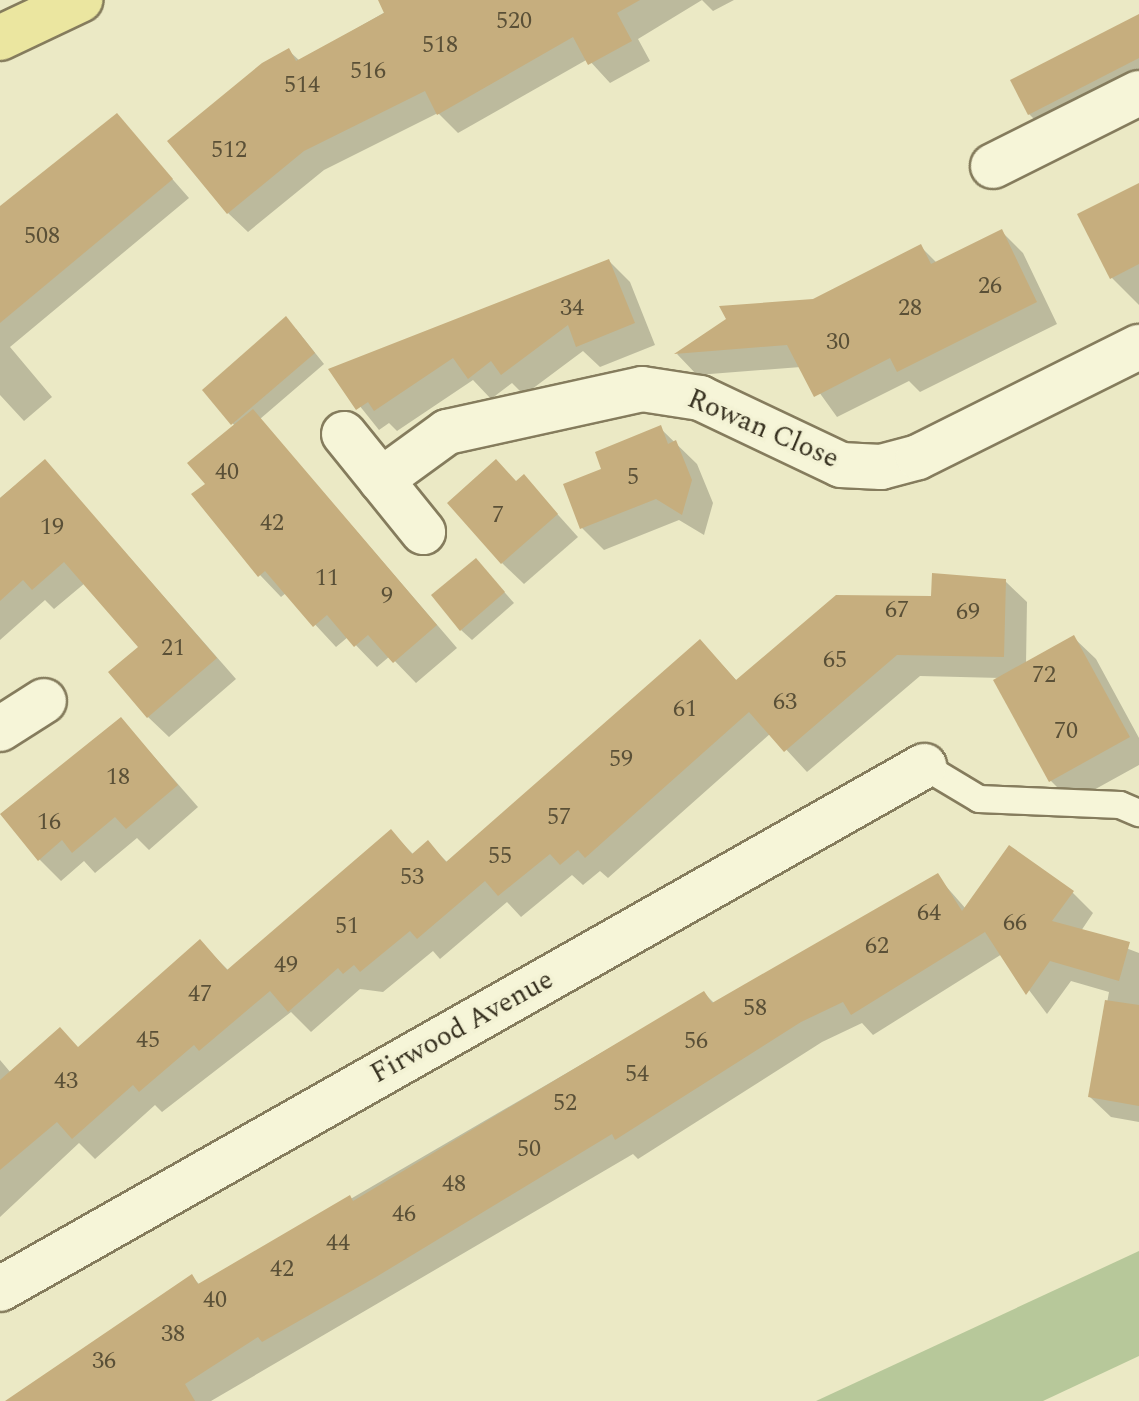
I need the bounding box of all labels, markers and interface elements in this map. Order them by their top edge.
house number: 520 [496,8,532,36]
house number: 518 [422,32,458,60]
house number: 516 [350,58,386,86]
house number: 514 [284,72,320,100]
house number: 512 [211,137,247,165]
house number: 508 [24,223,60,251]
house number: 26 [978,273,1002,301]
house number: 34 [560,295,584,323]
house number: 28 [898,295,922,323]
house number: 30 [826,329,850,357]
street label: Rowan Close [682,382,844,476]
house number: 40 [215,459,239,487]
house number: 5 [627,464,639,492]
house number: 7 [492,502,504,530]
house number: 42 [260,510,284,538]
house number: 19 [40,514,64,542]
house number: 11 [315,565,339,593]
house number: 9 [381,583,393,611]
house number: 67 [885,597,909,625]
house number: 69 [956,599,980,627]
house number: 21 [161,635,185,663]
house number: 65 [823,647,847,675]
house number: 72 [1032,662,1056,690]
house number: 63 [773,689,797,717]
house number: 61 [673,696,697,724]
house number: 70 [1054,718,1078,746]
house number: 59 [609,746,633,774]
house number: 18 [106,764,130,792]
house number: 57 [547,804,571,832]
house number: 16 [37,809,61,837]
house number: 55 [488,843,512,871]
house number: 53 [400,864,424,892]
house number: 64 [917,900,941,928]
house number: 66 [1003,910,1027,938]
house number: 51 [335,913,359,941]
house number: 62 [865,933,889,961]
house number: 49 [274,952,298,980]
street label: Firwood Avenue [365,963,559,1091]
house number: 47 [188,981,212,1009]
house number: 58 [743,995,767,1023]
house number: 45 [136,1027,160,1055]
house number: 56 [684,1028,708,1056]
house number: 54 [625,1061,649,1089]
house number: 43 [54,1068,78,1096]
house number: 52 [553,1090,577,1118]
house number: 50 [517,1136,541,1164]
house number: 48 [442,1171,466,1199]
house number: 46 [392,1201,416,1229]
house number: 44 [326,1230,350,1258]
house number: 42 [270,1256,294,1284]
house number: 40 [203,1287,227,1315]
house number: 38 [161,1321,185,1349]
house number: 36 [92,1348,116,1376]

